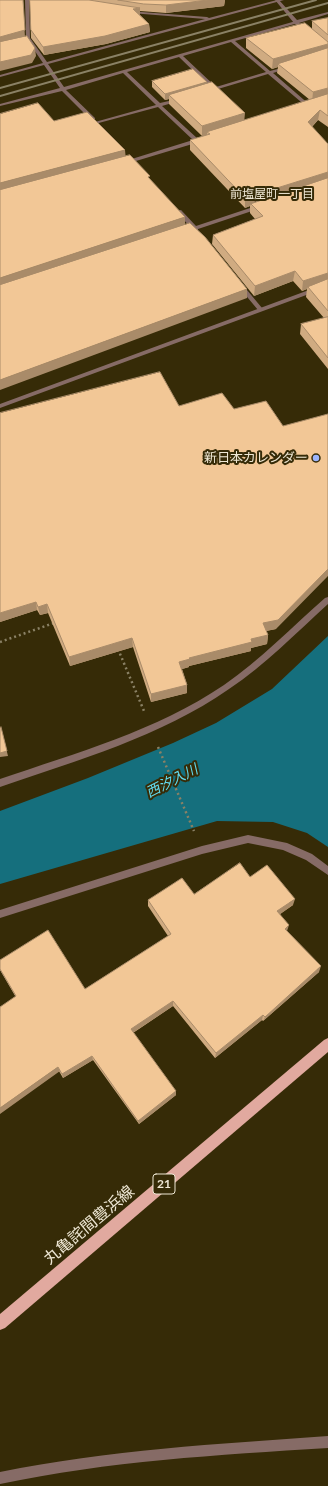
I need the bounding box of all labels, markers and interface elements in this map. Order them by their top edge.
district label: 前塩屋町一丁目 [230,187,314,201]
place label: 新日本カレンダー [204,450,308,466]
marker: 新日本カレンダー [311,453,321,463]
water label: 西汐入川 [143,761,201,801]
road number: 21 [153,1174,175,1194]
street label: 丸亀詫間豊浜線 [40,1182,138,1268]

